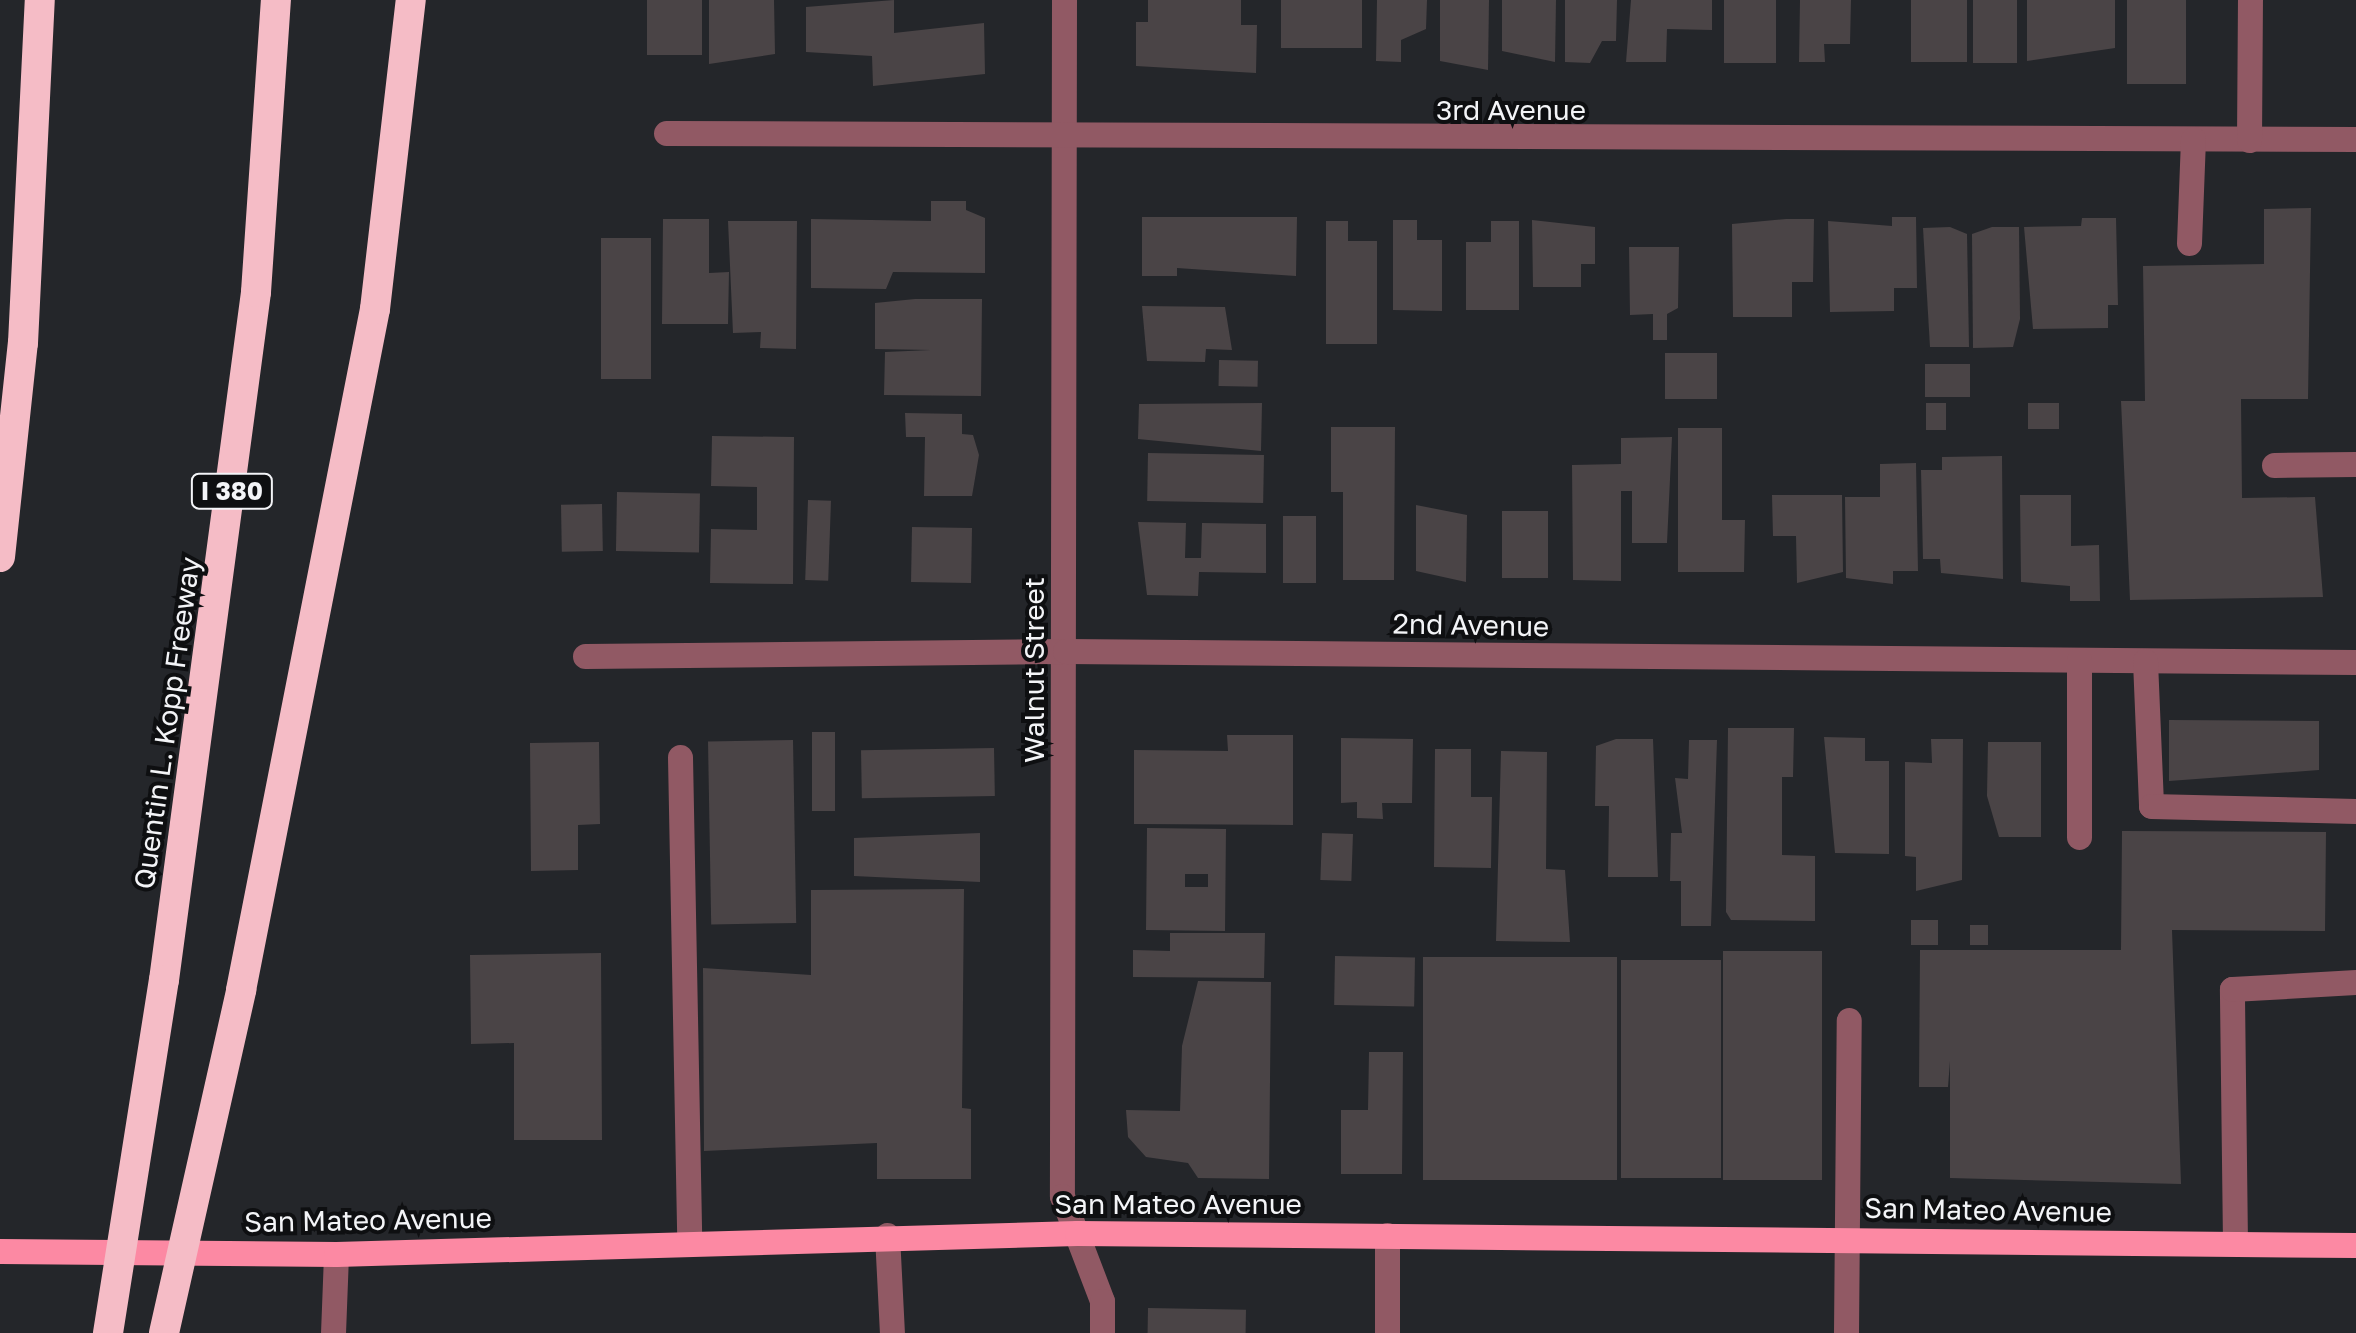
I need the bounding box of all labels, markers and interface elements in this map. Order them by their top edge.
street label: 3rd Avenue [1436,93,1586,127]
road number: I 380 [190,471,274,511]
street label: Quentin L. Kopp Freeway [127,555,207,891]
street label: Walnut Street [1017,577,1051,763]
street label: 2nd Avenue [1392,607,1550,643]
street label: San Mateo Avenue [1054,1187,1302,1221]
street label: San Mateo Avenue [1864,1191,2112,1229]
street label: San Mateo Avenue [244,1201,492,1239]

